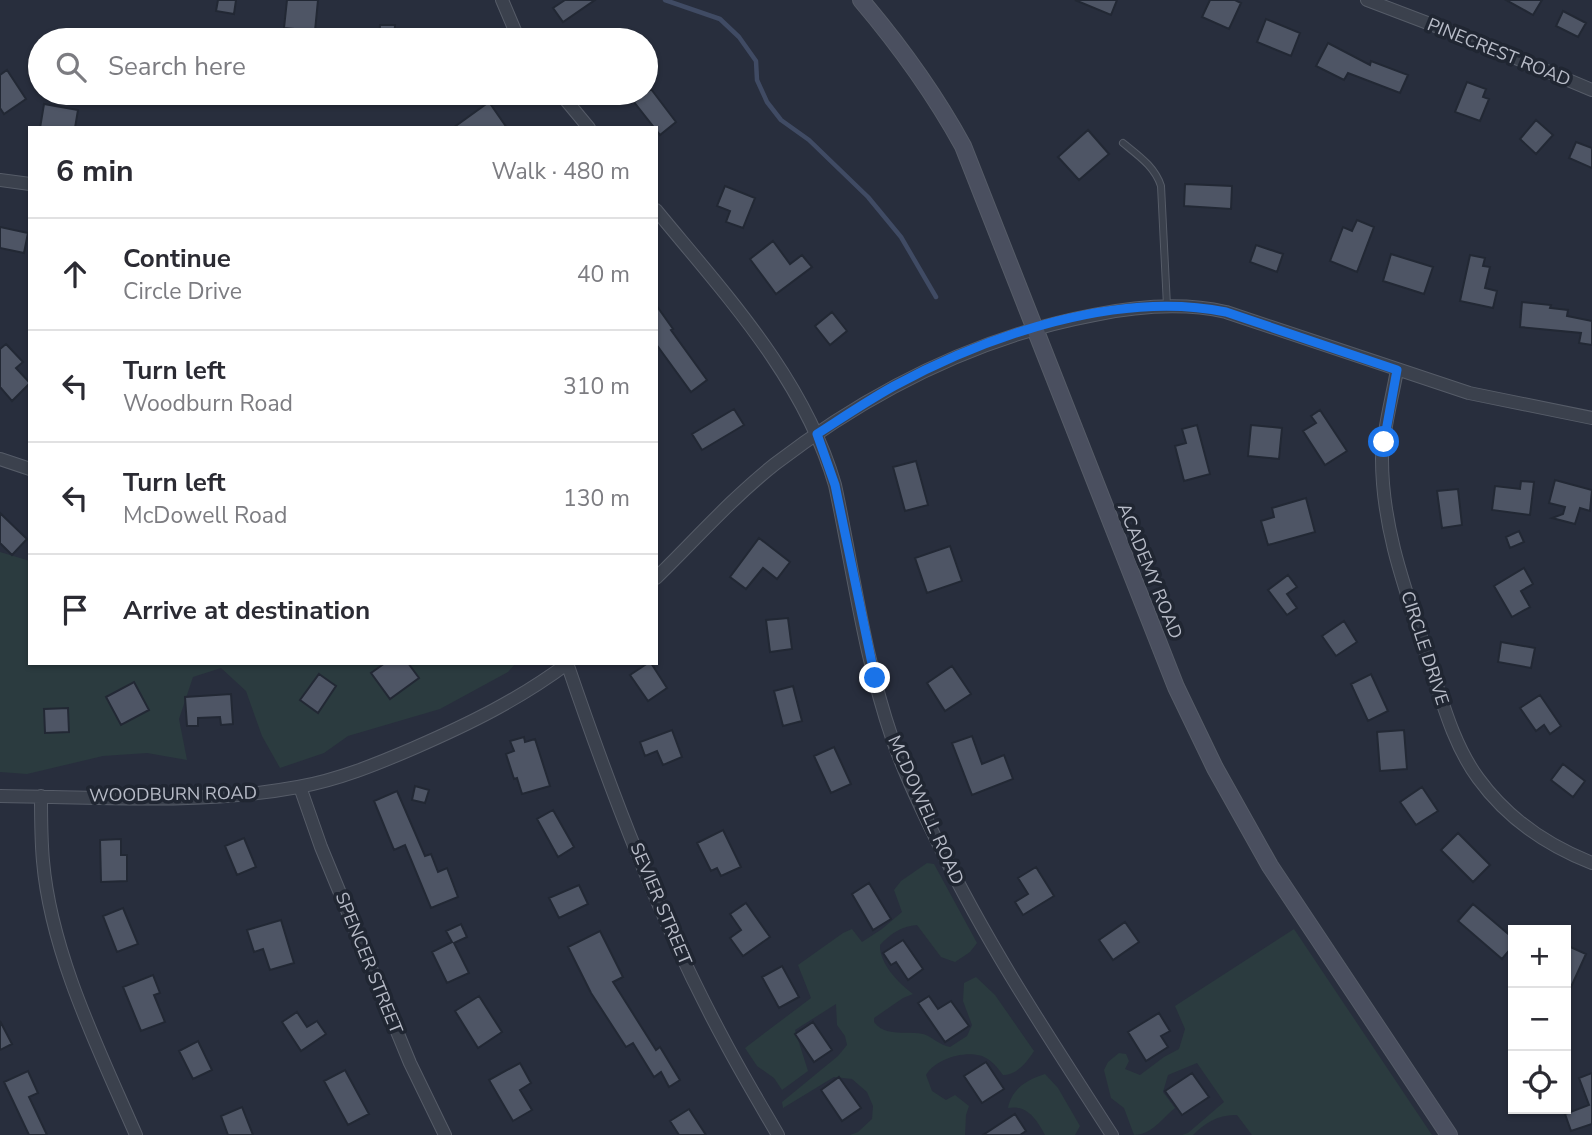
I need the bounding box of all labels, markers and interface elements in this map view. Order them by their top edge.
street label: PINECREST ROAD [1424,12,1574,92]
search box [28,28,658,105]
icon: search [52,48,90,86]
text: Search here [108,49,246,84]
text: 6 min [56,151,134,192]
text: Walk · 480 m [491,156,630,187]
text: Continue [123,241,231,276]
icon: ahead [56,255,94,293]
text: 40 m [577,259,630,290]
text: Circle Drive [123,276,242,307]
text: Turn left [123,353,226,388]
icon: left [56,367,94,405]
text: 310 m [563,371,630,402]
text: Woodburn Road [123,388,293,419]
route start [1368,426,1399,457]
text: Turn left [123,465,226,500]
icon: left [56,479,94,517]
text: 130 m [563,483,630,514]
text: McDowell Road [123,500,287,531]
street label: ACADEMY ROAD [1112,500,1188,642]
street label: CIRCLE DRIVE [1395,588,1455,708]
icon: arrive [56,591,94,629]
text: Arrive at destination [123,593,370,628]
route end [859,662,890,693]
street label: MCDOWELL ROAD [882,732,970,888]
street label: WOODBURN ROAD [89,781,257,807]
street label: SEVIER STREET [624,839,698,969]
street label: SPENCER STREET [330,889,408,1038]
map controls [1508,925,1571,1114]
button: + [1508,925,1571,988]
button: − [1508,988,1571,1051]
button: locate [1508,1051,1571,1114]

